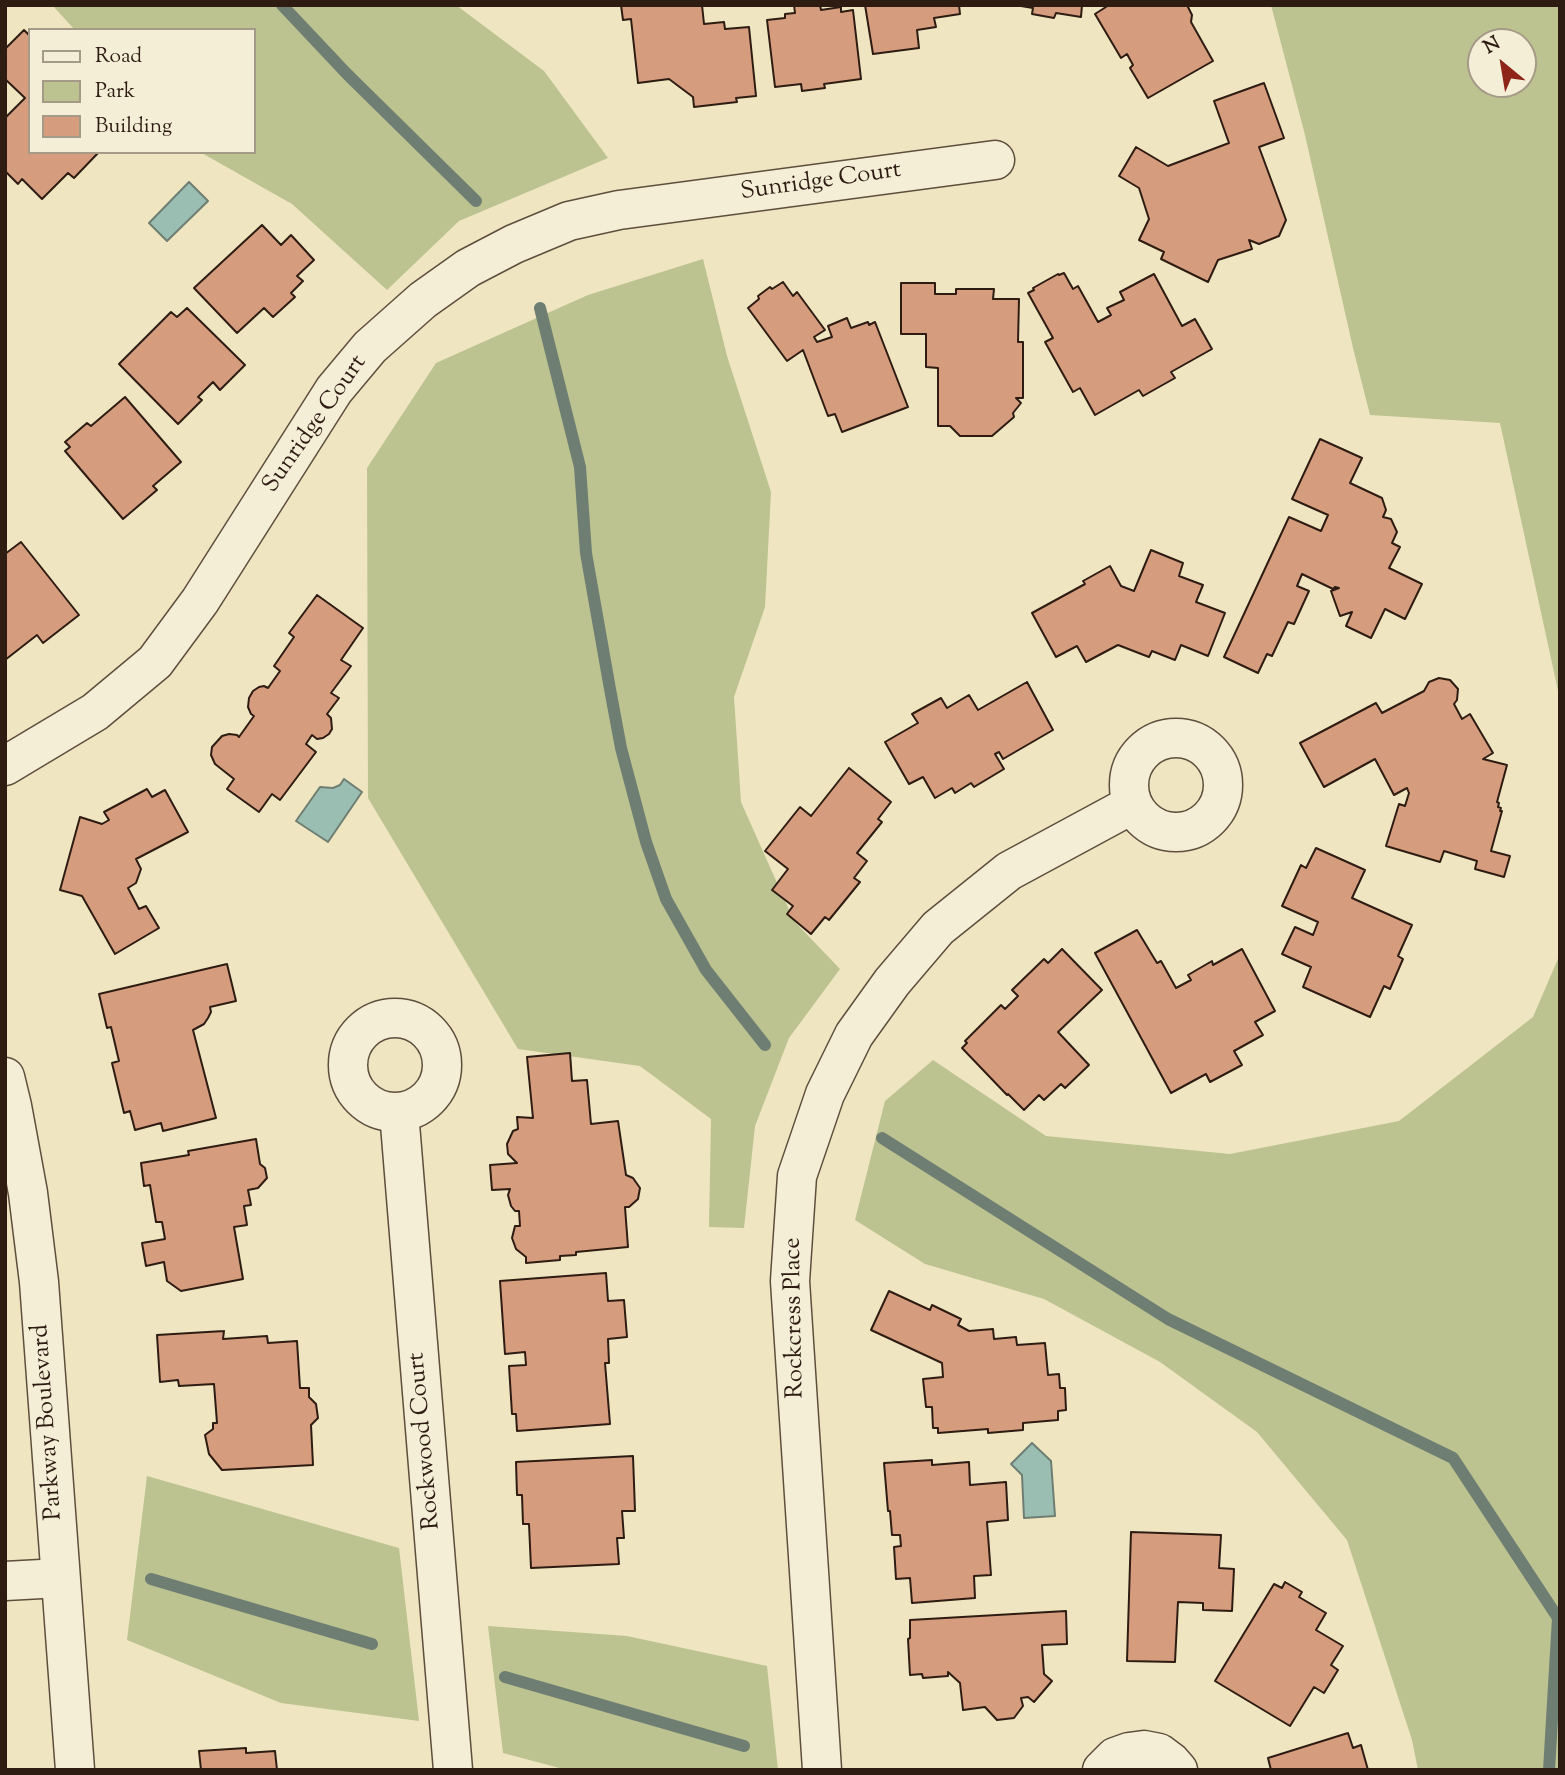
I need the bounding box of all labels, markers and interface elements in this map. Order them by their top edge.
legend [28,28,256,154]
north arrow [1467,28,1537,98]
text: N [1479,31,1506,62]
text: Road [95,42,142,72]
text: Park [95,77,135,107]
text: Building [95,112,172,142]
street label: Sunridge Court [739,157,903,209]
street label: Sunridge Court [258,350,374,500]
street label: Rockcress Place [780,1237,812,1399]
street label: Parkway Boulevard [28,1323,70,1521]
street label: Rockwood Court [404,1351,448,1531]

